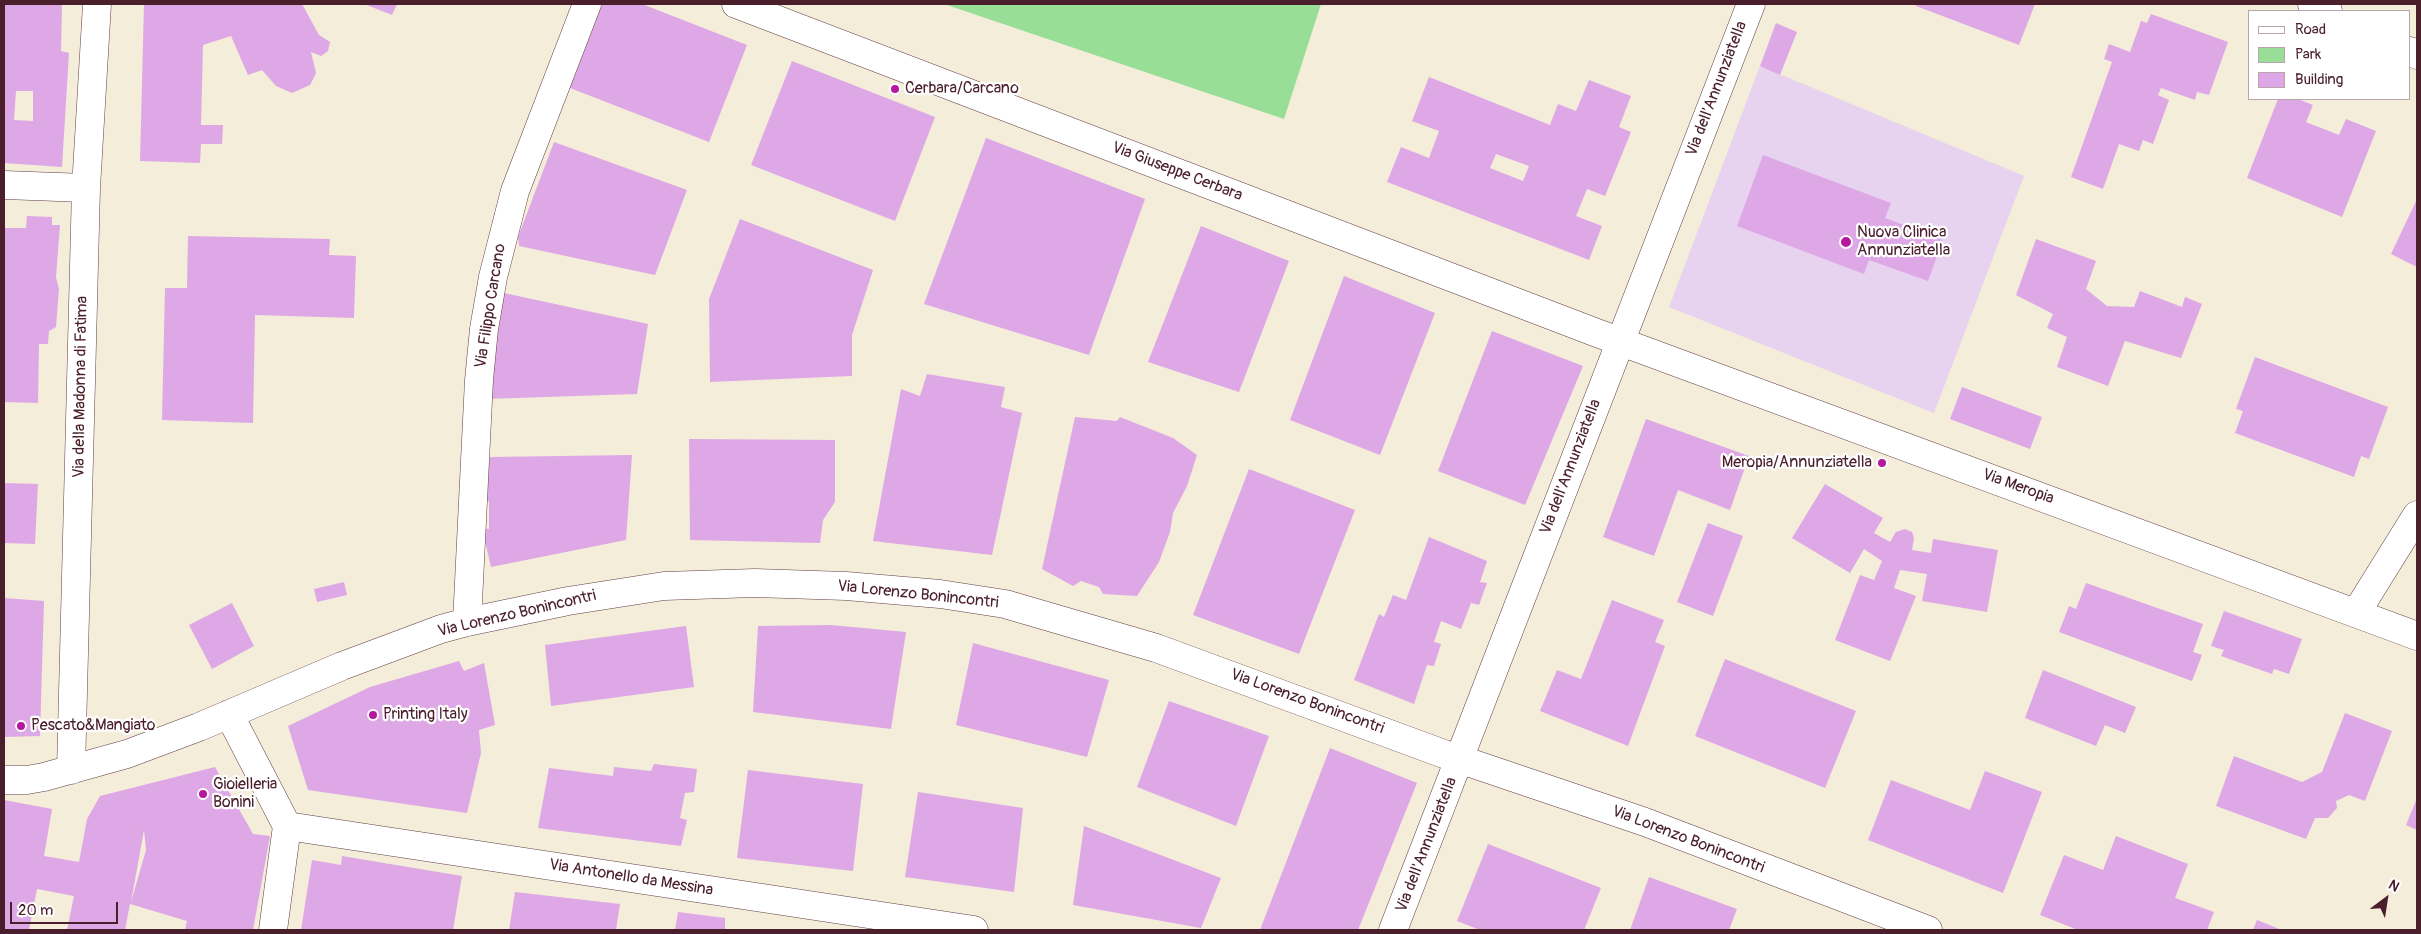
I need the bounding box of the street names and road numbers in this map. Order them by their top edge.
street label: Via dell'Annunziatella [1682,19,1752,159]
street label: Via Giuseppe Cerbara [1109,138,1245,206]
street label: Via Filippo Carcano [472,242,510,370]
street label: Via della Madonna di Fatima [70,296,92,478]
street label: Via dell'Annunziatella [1536,397,1606,537]
street label: Via Meropia [1980,465,2056,509]
street label: Via Lorenzo Bonincontri [836,577,1000,613]
street label: Via Lorenzo Bonincontri [436,586,598,642]
street label: Via Lorenzo Bonincontri [1228,665,1386,739]
street label: Via dell'Annunziatella [1392,775,1462,915]
street label: Via Lorenzo Bonincontri [1609,802,1767,878]
street label: Via Antonello da Messina [548,856,714,900]

